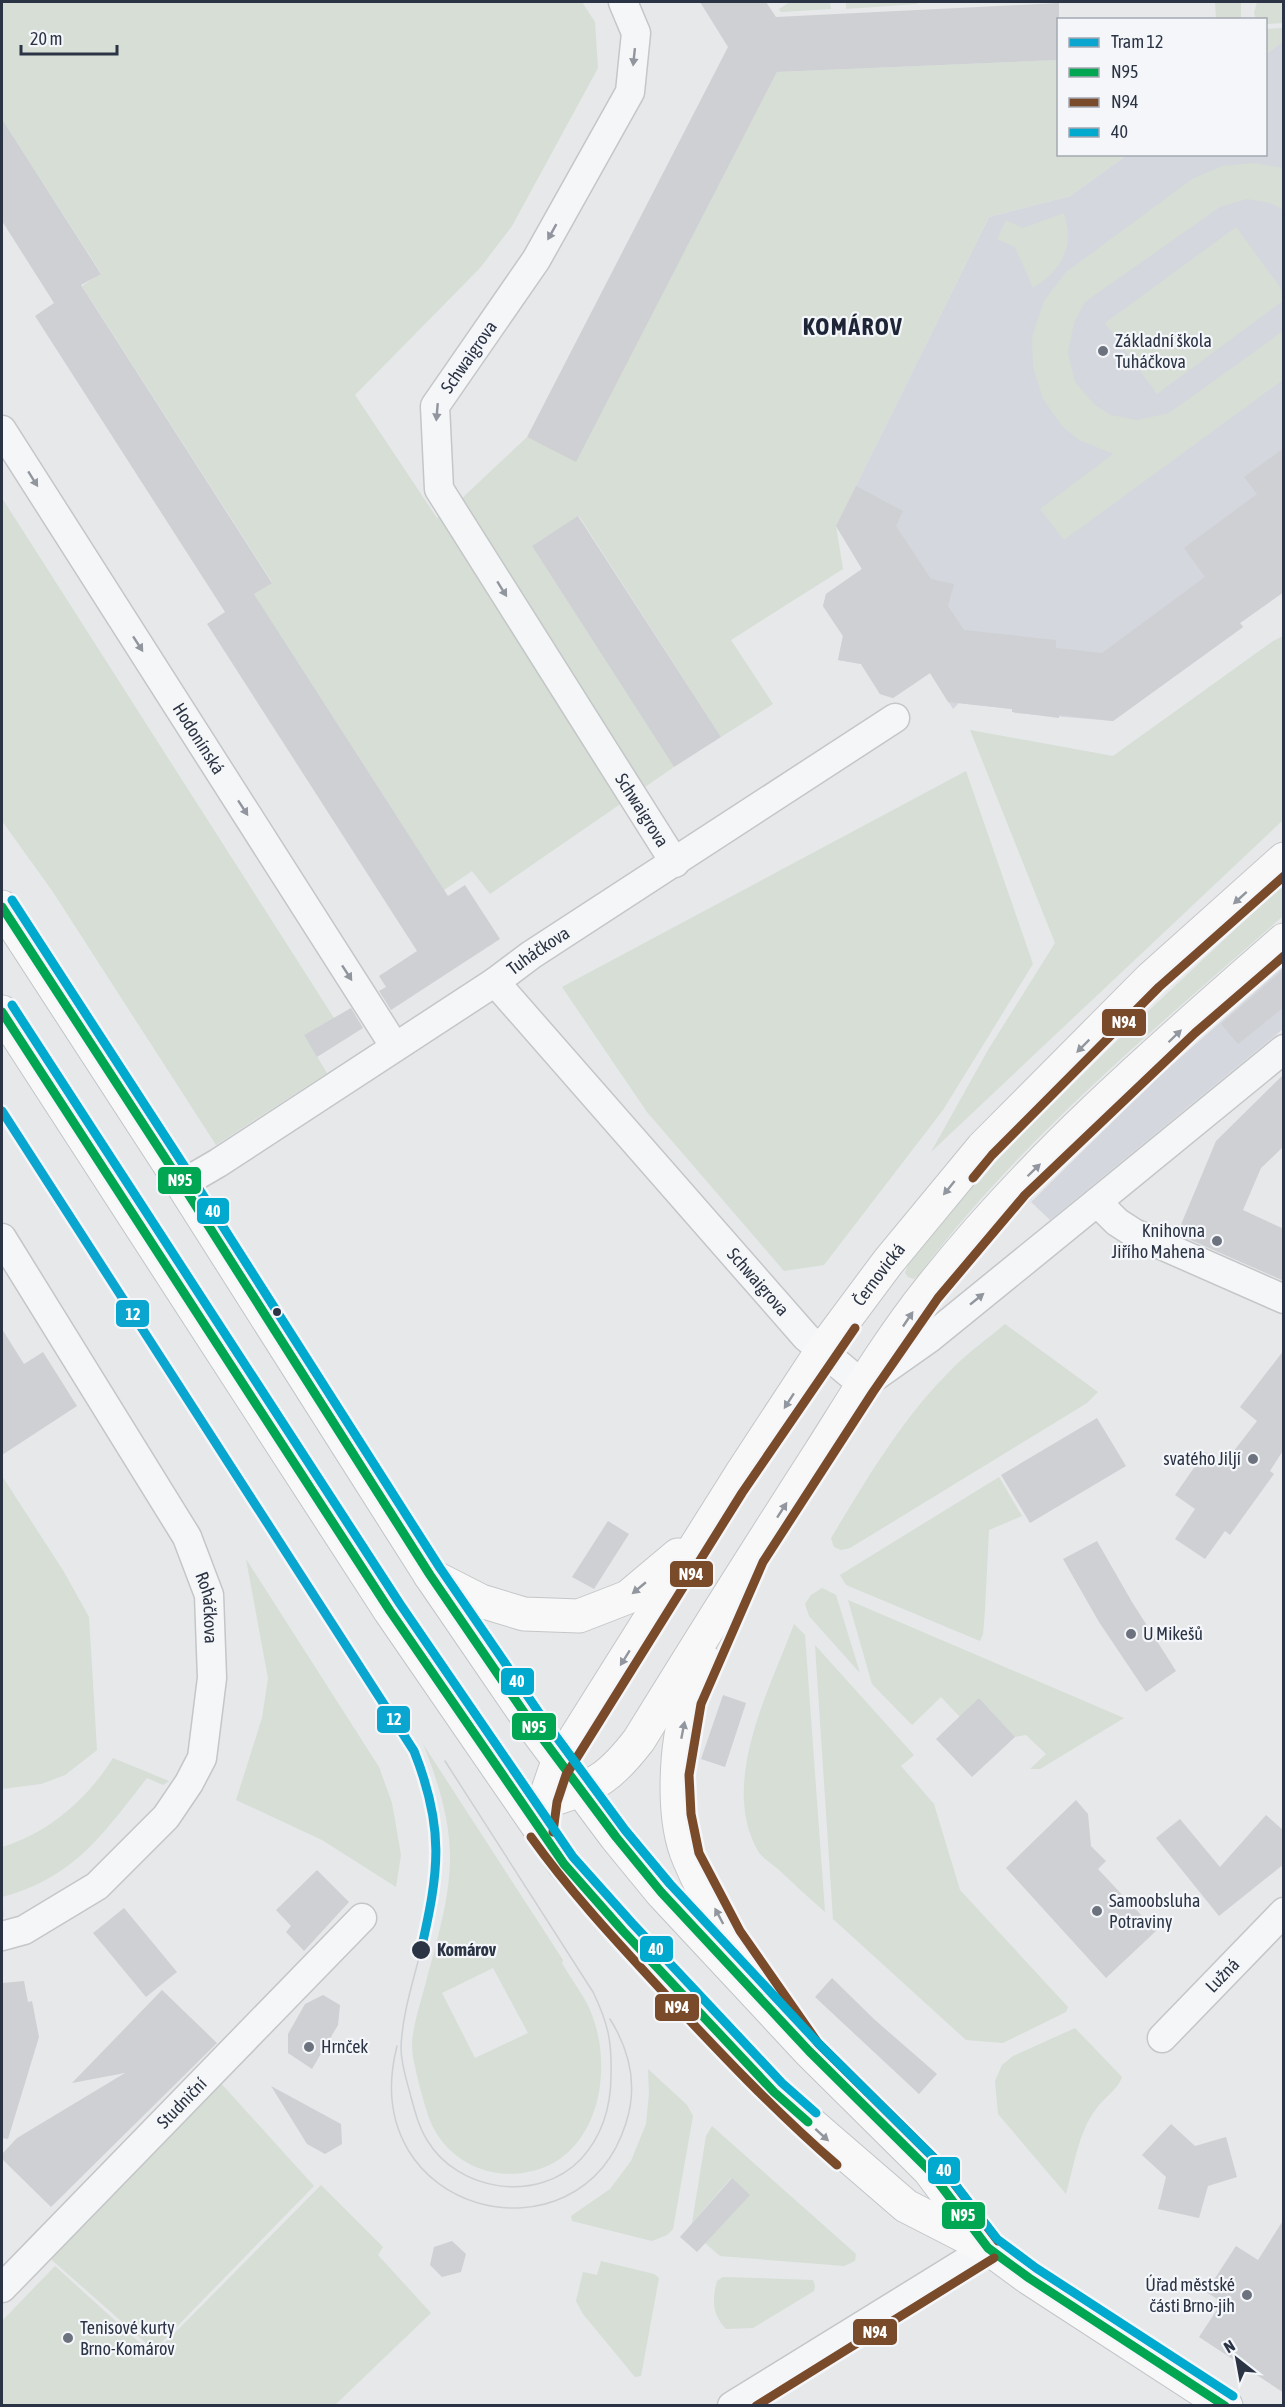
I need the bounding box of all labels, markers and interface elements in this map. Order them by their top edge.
scale bar [21,18,117,56]
legend [1057,18,1267,156]
text: 20 m [30,28,62,49]
text: Tram 12 [1111,31,1164,52]
one-way arrow [629,48,639,67]
text: N95 [1111,61,1139,82]
text: N94 [1111,91,1139,112]
text: 40 [1111,121,1128,142]
one-way arrow [547,223,557,240]
district label: KOMÁROV [803,313,903,340]
street label: Schwaigrova [436,317,501,397]
place label: Základní škola Tuháčkova [1115,330,1212,372]
marker: Základní škola Tuháčkova [1096,344,1110,358]
one-way arrow [432,403,442,422]
one-way arrow [27,471,38,487]
one-way arrow [496,581,507,597]
one-way arrow [132,636,143,652]
street label: Hodonínská [169,699,229,778]
street label: Schwaigrova [611,769,673,851]
one-way arrow [237,800,248,816]
one-way arrow [1233,891,1248,904]
street label: Tuháčkova [503,922,573,979]
one-way arrow [342,964,353,981]
line badge: N94 [1101,1008,1147,1037]
text: N94 [1112,1013,1137,1031]
one-way arrow [1167,1029,1182,1043]
one-way arrow [1076,1039,1090,1053]
one-way arrow [1026,1164,1040,1178]
line badge: N95 [157,1166,202,1195]
text: N95 [168,1171,193,1189]
one-way arrow [943,1180,956,1195]
line badge: 40 [196,1197,230,1225]
text: 40 [204,1202,221,1220]
place label: Knihovna Jiřího Mahena [1112,1220,1205,1262]
marker: Knihovna Jiřího Mahena [1210,1234,1224,1248]
street label: Černovická [848,1239,909,1310]
street label: Schwaigrova [723,1244,794,1320]
one-way arrow [969,1293,985,1306]
line badge: 12 [115,1299,150,1328]
text: 12 [125,1305,141,1323]
unlabelled marker [271,1306,283,1318]
one-way arrow [902,1312,914,1328]
one-way arrow [783,1392,795,1408]
place label: svatého Jiljí [1163,1448,1241,1469]
marker: svatého Jiljí [1246,1452,1260,1466]
one-way arrow [776,1503,788,1519]
line badge: N94 [669,1560,714,1588]
text: N94 [679,1565,704,1583]
street label: Roháčkova [191,1569,222,1644]
one-way arrow [632,1581,647,1594]
place label: U Mikešů [1143,1623,1203,1644]
marker: U Mikešů [1124,1627,1138,1641]
one-way arrow [619,1650,630,1666]
line badge: 40 [500,1667,535,1696]
text: 40 [508,1672,525,1690]
line badge: 12 [376,1705,411,1734]
text: 12 [386,1710,402,1728]
line badge: N95 [511,1712,557,1741]
text: N95 [522,1718,547,1736]
one-way arrow [679,1720,688,1739]
place label: Samoobsluha Potraviny [1109,1890,1200,1932]
marker: Samoobsluha Potraviny [1090,1904,1104,1918]
one-way arrow [714,1907,724,1924]
line badge: 40 [639,1935,674,1963]
marker: Komárov [410,1939,432,1961]
place label: Komárov [437,1939,497,1960]
text: 40 [647,1940,664,1958]
street label: Lužná [1201,1954,1243,1997]
line badge: N94 [654,1993,700,2022]
text: N94 [665,1998,690,2016]
place label: Hrnček [321,2036,368,2057]
marker: Hrnček [302,2040,316,2054]
street label: Studniční [152,2073,211,2132]
one-way arrow [814,2128,829,2141]
line badge: 40 [927,2156,961,2185]
text: 40 [935,2161,952,2179]
line badge: N95 [941,2201,986,2230]
text: N95 [951,2206,976,2224]
place label: Úřad městské části Brno-jih [1145,2274,1235,2316]
marker: Úřad městské části Brno-jih [1240,2288,1254,2302]
place label: Tenisové kurty Brno-Komárov [80,2317,175,2359]
line badge: N94 [852,2318,898,2346]
text: N94 [863,2323,888,2341]
north arrow [1207,2329,1267,2389]
marker: Tenisové kurty Brno-Komárov [61,2331,75,2345]
text: N [1221,2336,1238,2356]

